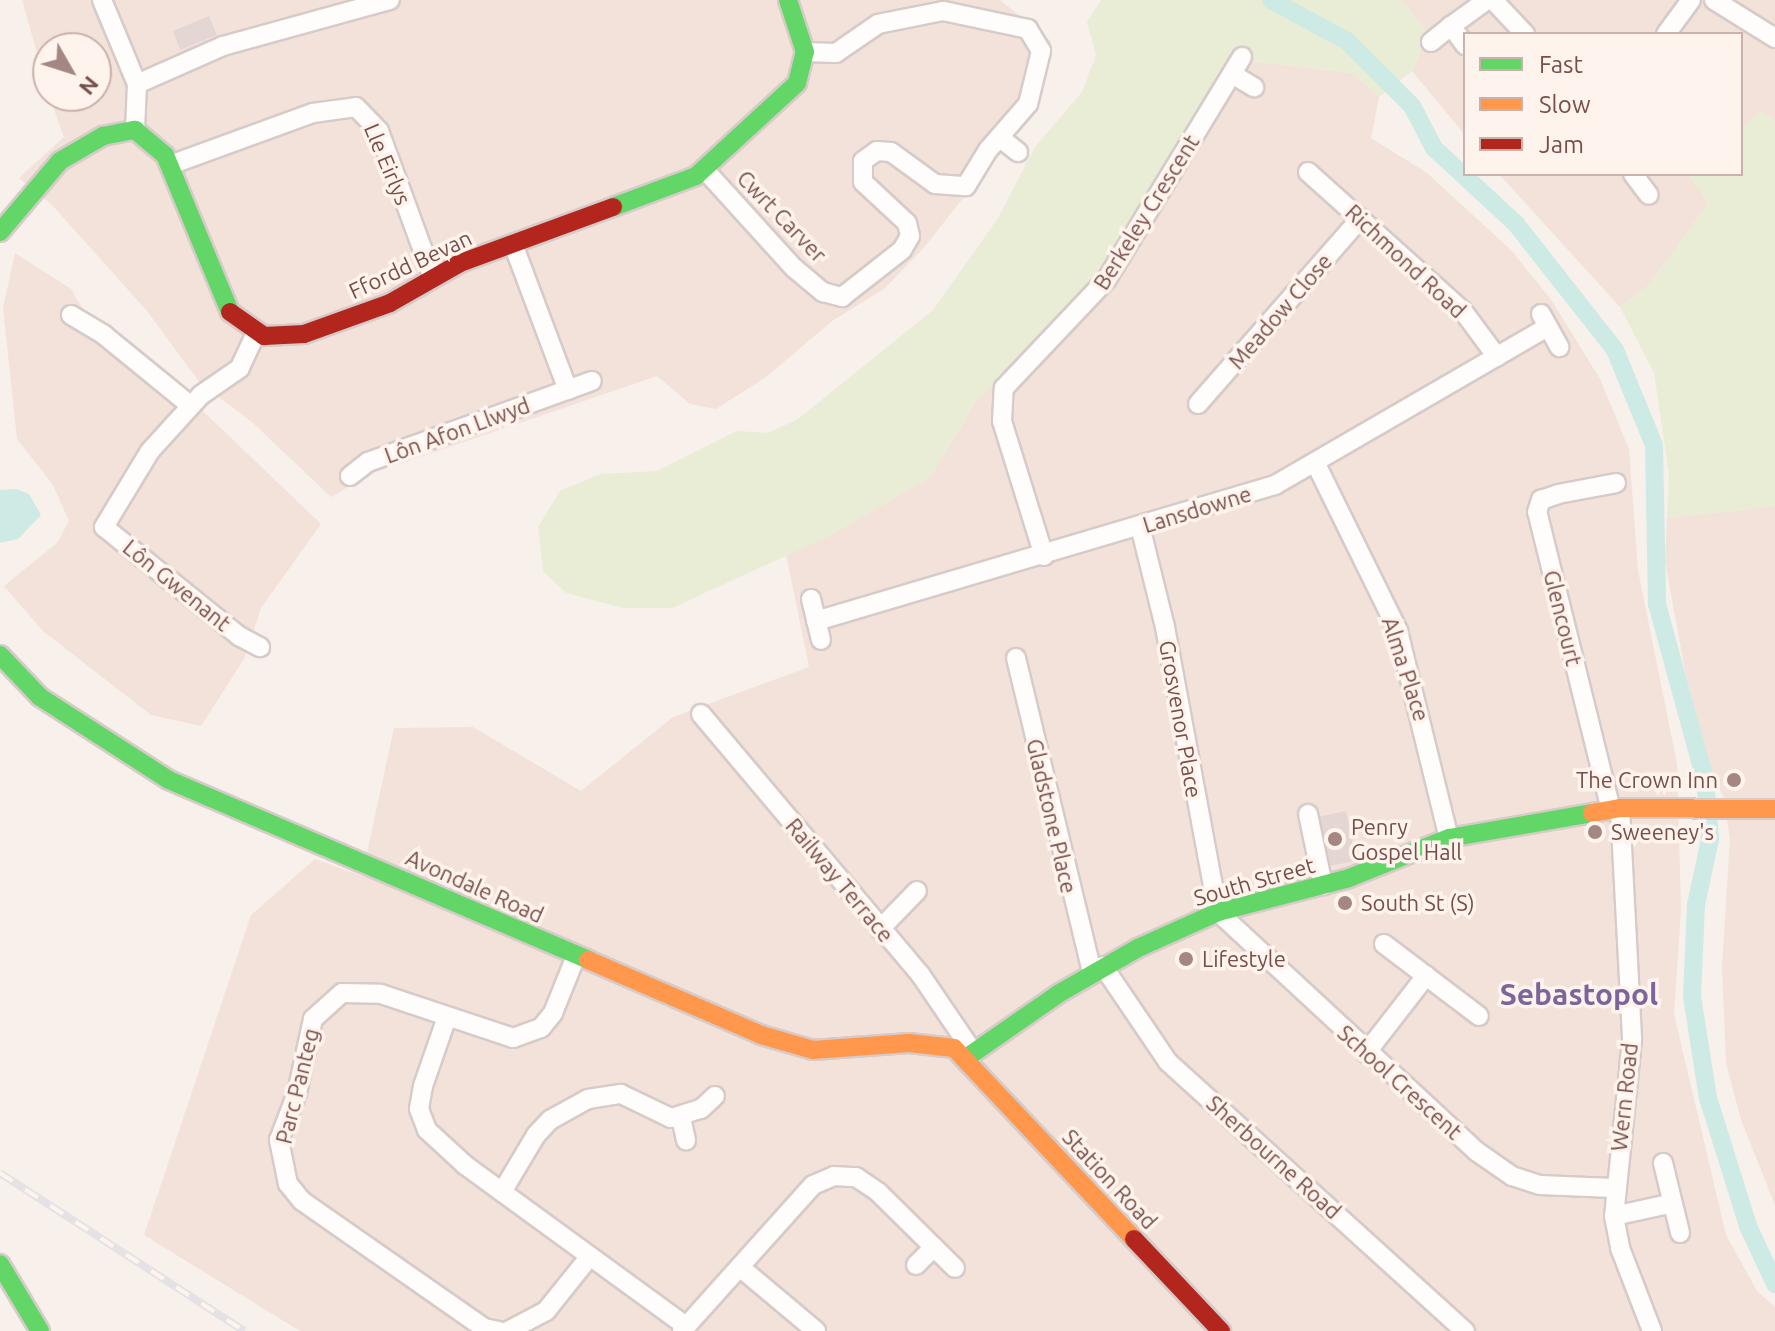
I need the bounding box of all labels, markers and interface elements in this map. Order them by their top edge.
north arrow [32,32,112,112]
legend [1463,32,1743,176]
text: Fast [1539,51,1583,78]
text: N [75,72,104,100]
text: Slow [1539,91,1591,118]
street label: Lle Eirlys [359,119,417,209]
street label: Berkeley Crescent [1088,130,1204,294]
text: Jam [1539,131,1584,158]
street label: Cwrt Carver [732,165,832,267]
street label: Richmond Road [1340,199,1472,323]
street label: Ffordd Bevan [344,224,476,304]
street label: Meadow Close [1223,248,1337,374]
street label: Lôn Afon Llwyd [381,391,533,469]
street label: Lansdowne [1140,480,1254,538]
street label: Lôn Gwenant [118,534,236,636]
street label: Glencourt [1538,567,1588,669]
street label: Alma Place [1377,614,1435,724]
street label: Grosvenor Place [1154,638,1208,800]
street label: Gladstone Place [1021,736,1083,896]
place label: The Crown Inn [1576,767,1718,793]
marker: The Crown Inn [1725,771,1743,789]
street label: Railway Terrace [781,813,899,947]
place label: Penry Gospel Hall [1351,813,1462,864]
place label: Sweeney's [1611,819,1714,845]
marker: Sweeney's [1586,823,1604,841]
marker: Penry Gospel Hall [1326,830,1344,848]
street label: Avondale Road [402,844,548,928]
street label: South Street [1190,851,1318,911]
place label: South St (S) [1361,890,1475,916]
marker: South St (S) [1336,894,1354,912]
place label: Lifestyle [1202,946,1286,972]
marker: Lifestyle [1177,950,1195,968]
district label: Sebastopol [1500,976,1658,1012]
street label: School Crescent [1333,1019,1467,1145]
street label: Parc Panteg [270,1026,324,1146]
street label: Wern Road [1605,1042,1643,1152]
street label: Sherbourne Road [1201,1090,1347,1224]
street label: Station Road [1057,1124,1163,1234]

